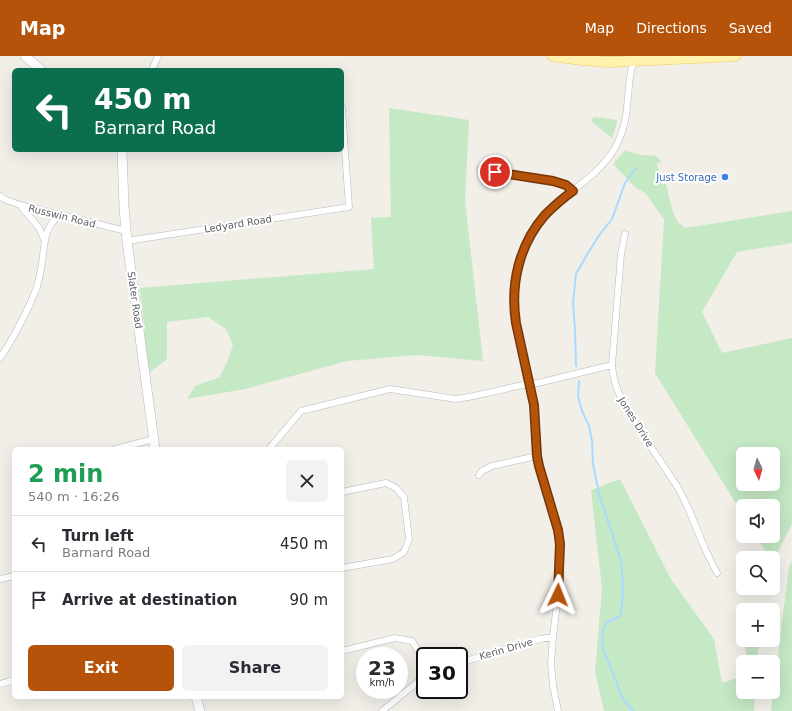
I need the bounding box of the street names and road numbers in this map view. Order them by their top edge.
street label: Russwin Road [27,202,97,230]
street label: Ledyard Road [203,213,273,235]
street label: Slater Road [126,271,144,329]
street label: Jones Drive [616,394,656,449]
street label: Kerin Drive [478,636,534,662]

